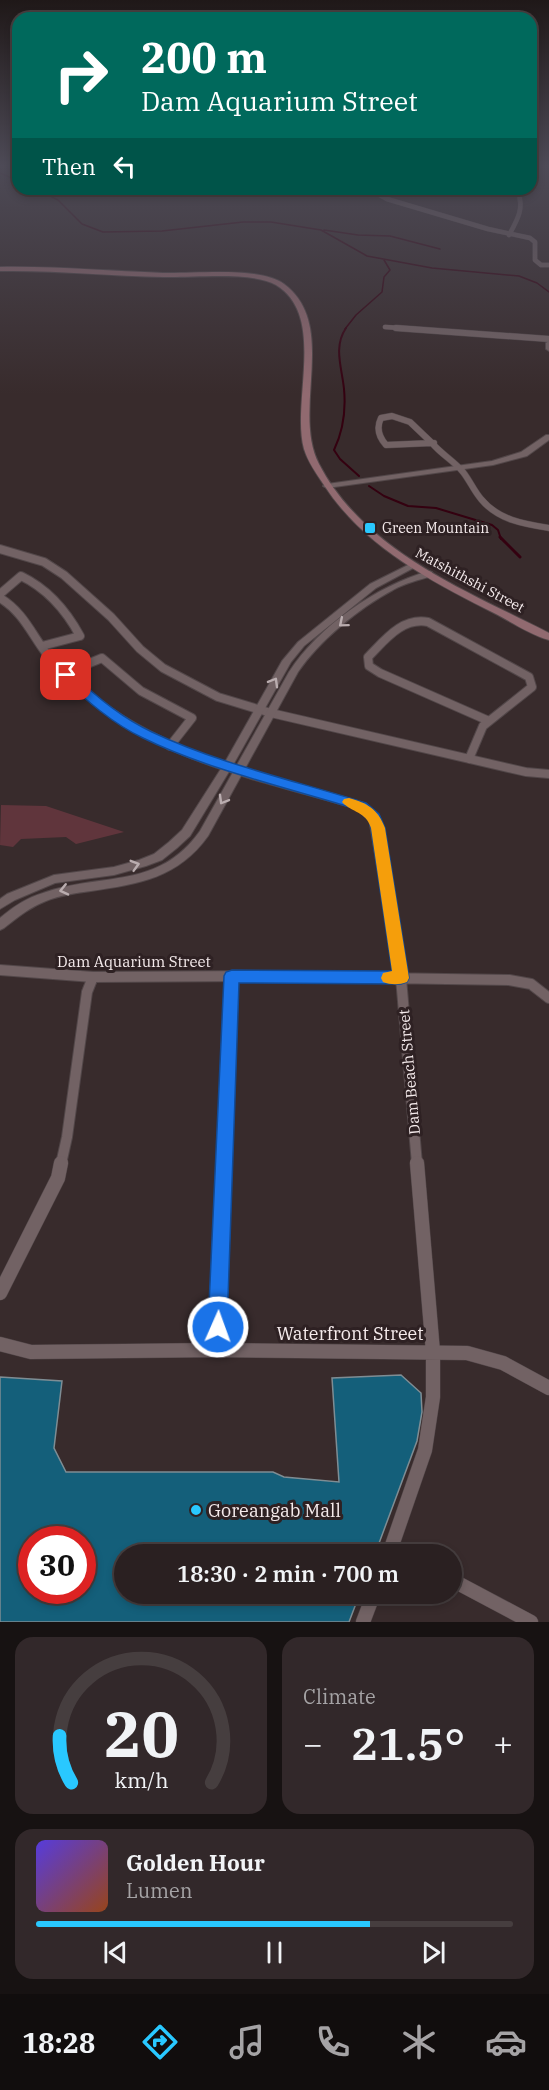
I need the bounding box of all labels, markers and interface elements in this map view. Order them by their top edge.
text: 200 m [141,30,267,85]
icon: right [42,36,120,114]
text: Dam Aquarium Street [141,83,418,118]
icon: left [108,150,141,183]
text: Then [42,152,96,181]
place label: Green Mountain [382,519,489,537]
marker: Green Mountain [363,521,377,535]
street label: Matshithshi Street [412,544,528,616]
one-way arrow [339,616,350,627]
pin [40,649,91,700]
icon: arrive [49,658,82,691]
one-way arrow [267,678,279,688]
one-way arrow [218,794,230,804]
one-way arrow [129,860,139,872]
one-way arrow [60,883,70,896]
street label: Dam Aquarium Street [57,952,211,971]
street label: Dam Beach Street [394,1009,424,1135]
position arrow [186,1295,250,1359]
street label: Waterfront Street [276,1322,424,1345]
place label: Goreangab Mall [208,1499,341,1522]
marker: Goreangab Mall [189,1503,203,1517]
speed limit sign: 30 [18,1526,96,1604]
text: 18:30 · 2 min · 700 m [177,1559,399,1588]
text: Climate [303,1683,376,1710]
text: 20 [104,1693,178,1774]
text: 21.5° [351,1714,465,1772]
text: − [303,1722,323,1765]
text: + [493,1722,513,1765]
text: km/h [114,1766,168,1794]
text: Golden Hour [126,1848,265,1877]
text: Lumen [126,1877,193,1904]
icon: previous [99,1936,132,1969]
icon: pause [258,1936,291,1969]
icon: next [417,1936,450,1969]
icon: directions [139,2021,181,2063]
icon: music [226,2021,268,2063]
icon: phone [312,2021,354,2063]
icon: climate [398,2021,440,2063]
icon: car [485,2021,527,2063]
text: 18:28 [22,2025,95,2060]

